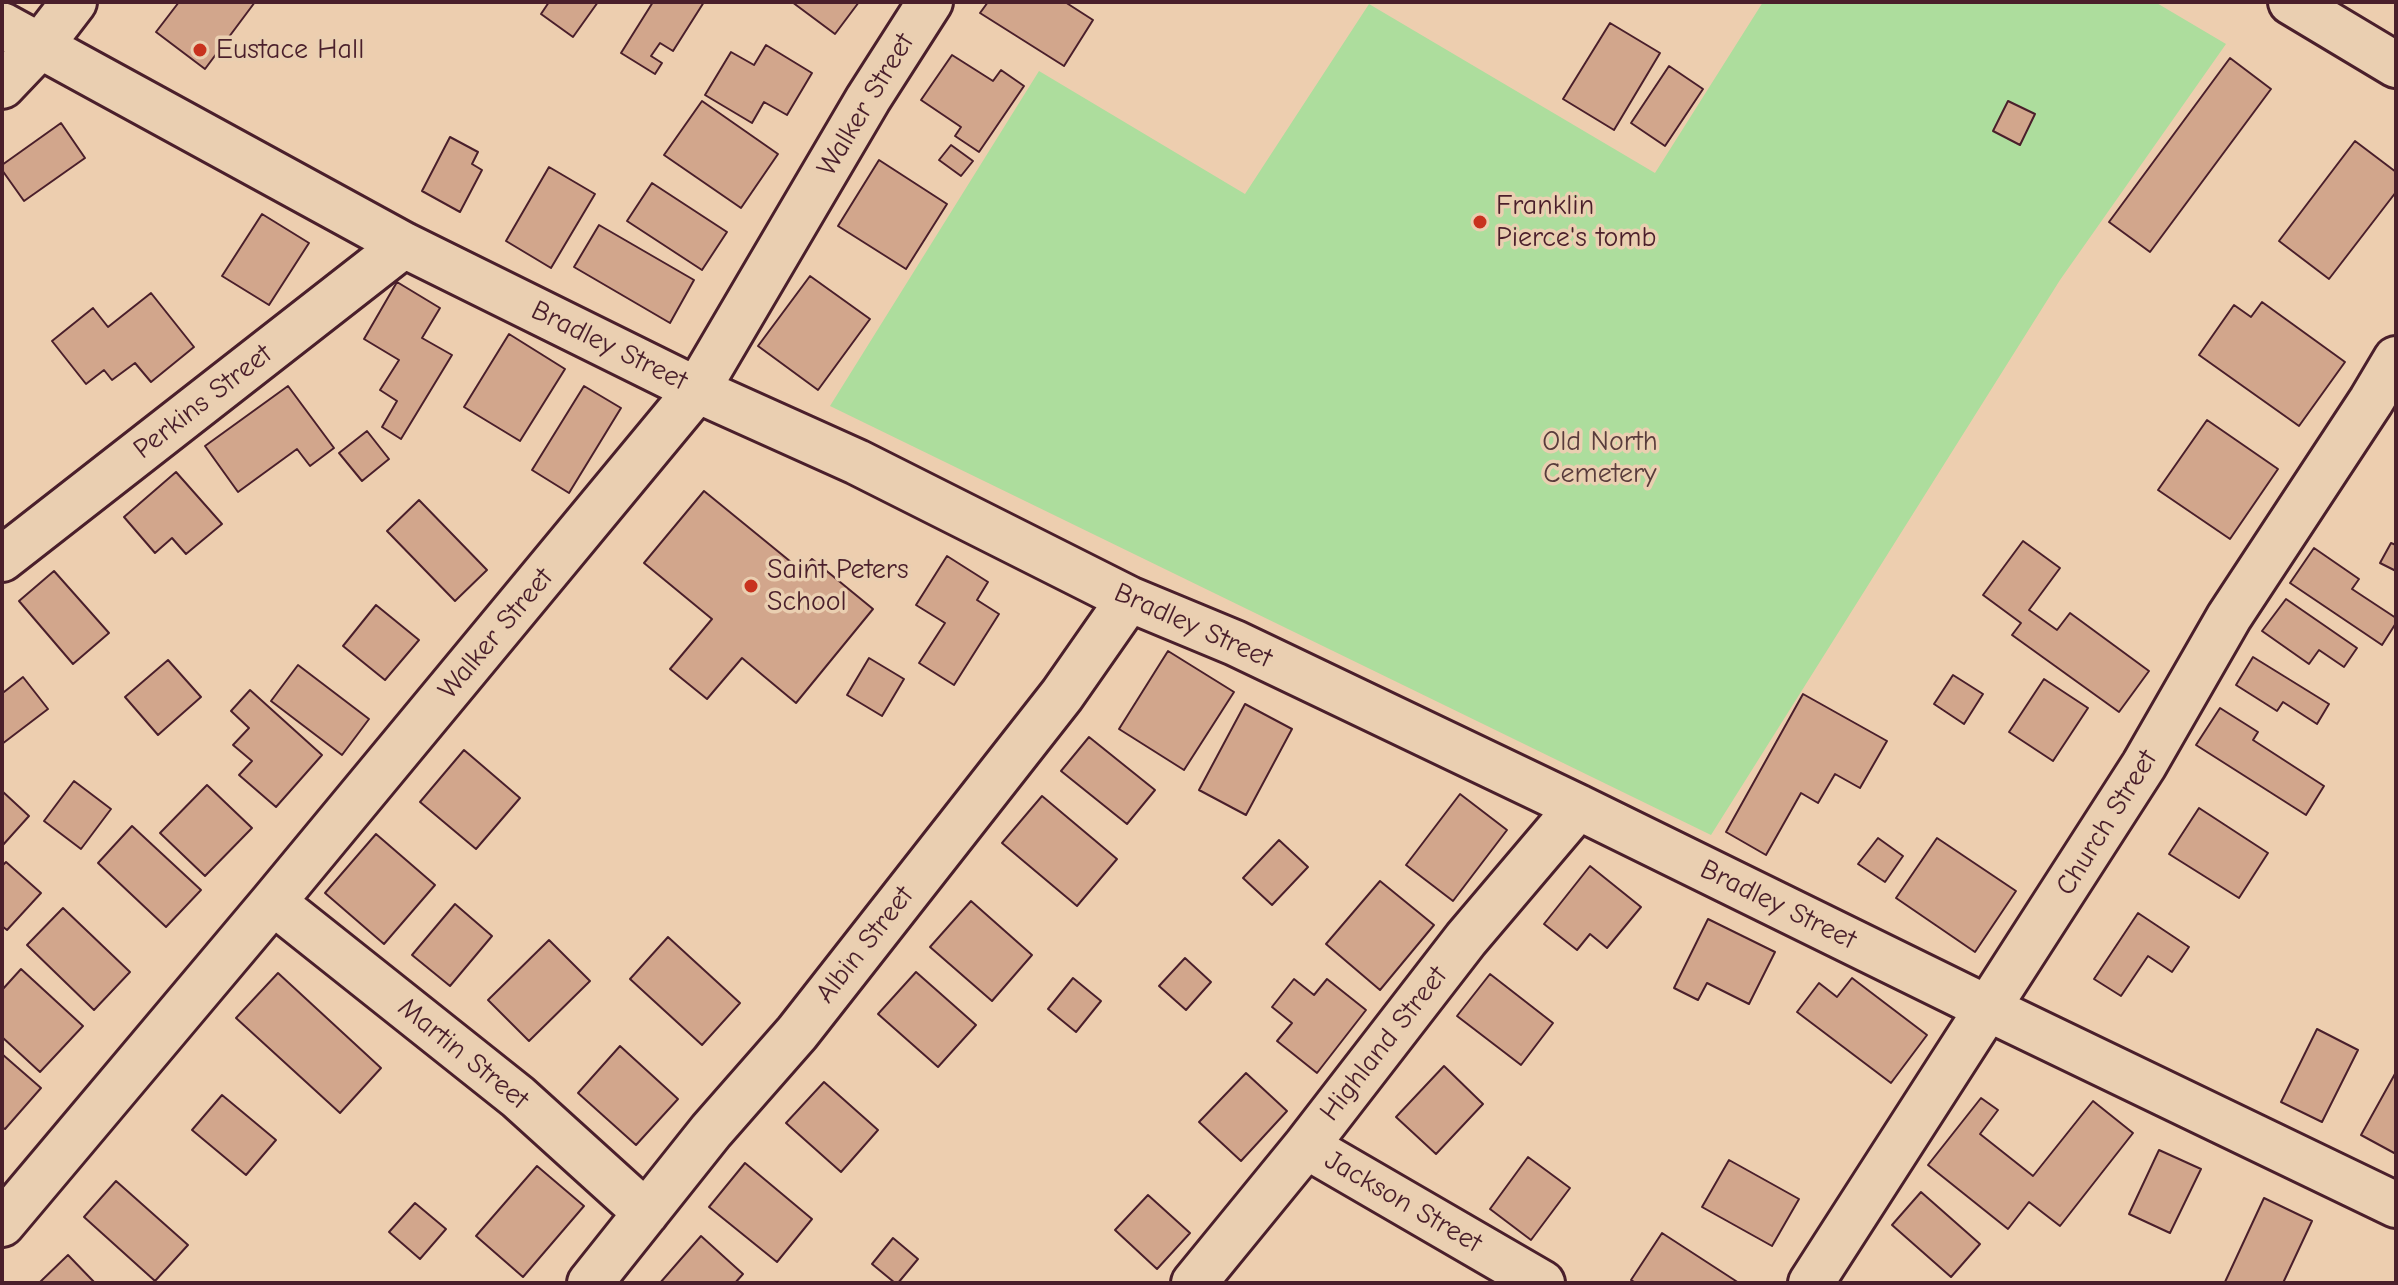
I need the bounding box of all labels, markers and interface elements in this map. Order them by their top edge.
street label: Walker Street [810,28,922,182]
place label: Eustace Hall [216,33,364,67]
marker: Eustace Hall [191,41,209,59]
place label: Franklin Pierce's tomb [1496,189,1656,255]
marker: Franklin Pierce's tomb [1471,213,1489,231]
street label: Bradley Street [526,294,692,398]
street label: Perkins Street [127,338,279,466]
park label: Old North Cemetery [1542,425,1658,491]
place label: Saint Peters School [767,553,909,619]
street label: Walker Street [432,562,560,706]
street label: Bradley Street [1109,576,1277,676]
marker: Saint Peters School [742,577,760,595]
street label: Church Street [2049,744,2165,902]
street label: Bradley Street [1695,853,1861,957]
street label: Albin Street [809,880,921,1010]
street label: Highland Street [1313,960,1455,1128]
street label: Martin Street [391,991,535,1117]
street label: Jackson Street [1319,1144,1487,1260]

